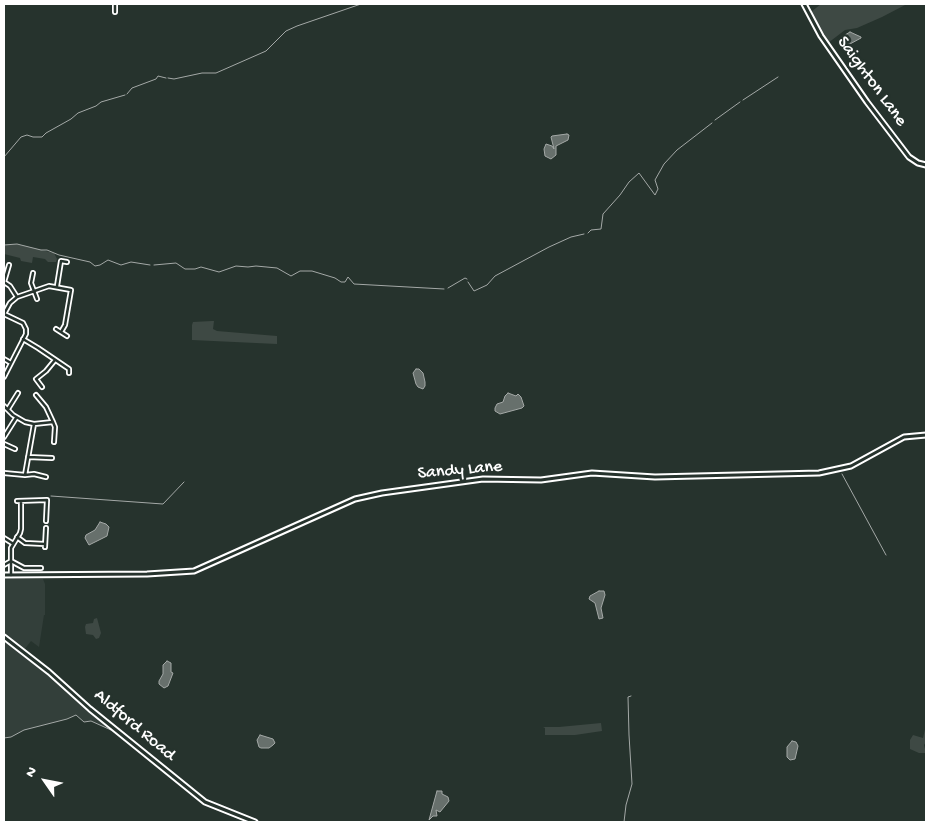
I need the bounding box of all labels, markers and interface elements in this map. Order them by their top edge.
street label: Saighton Lane [831,33,911,131]
street label: Sandy Lane [417,457,503,485]
street label: Aldford Road [89,685,179,767]
north arrow [20,756,70,806]
text: N [22,764,42,781]

